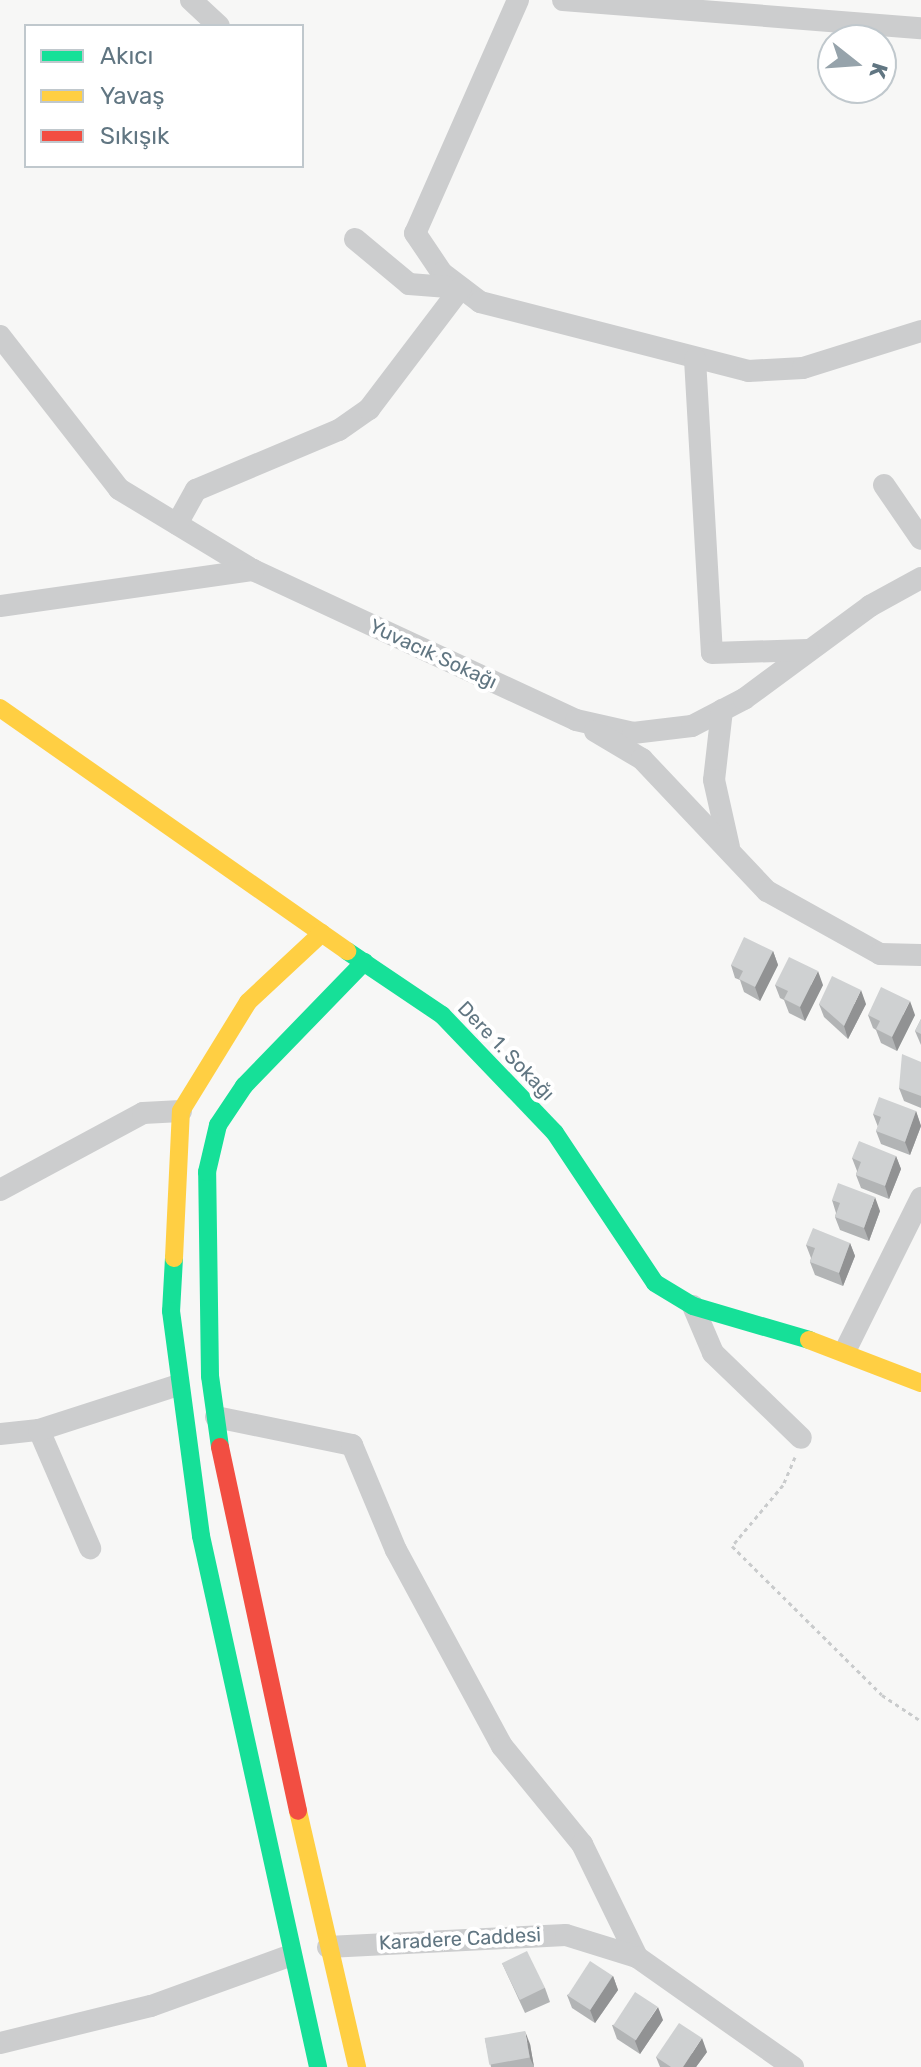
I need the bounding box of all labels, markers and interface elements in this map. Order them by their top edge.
legend [24,24,304,168]
north arrow [817,24,897,104]
text: Akıcı [100,42,153,70]
text: K [863,60,894,82]
text: Yavaş [100,82,164,110]
text: Sıkışık [100,122,169,150]
street label: Yuvacık Sokağı [365,614,501,694]
street label: Dere 1. Sokağı [453,996,559,1106]
street label: Karadere Caddesi [378,1923,542,1955]

